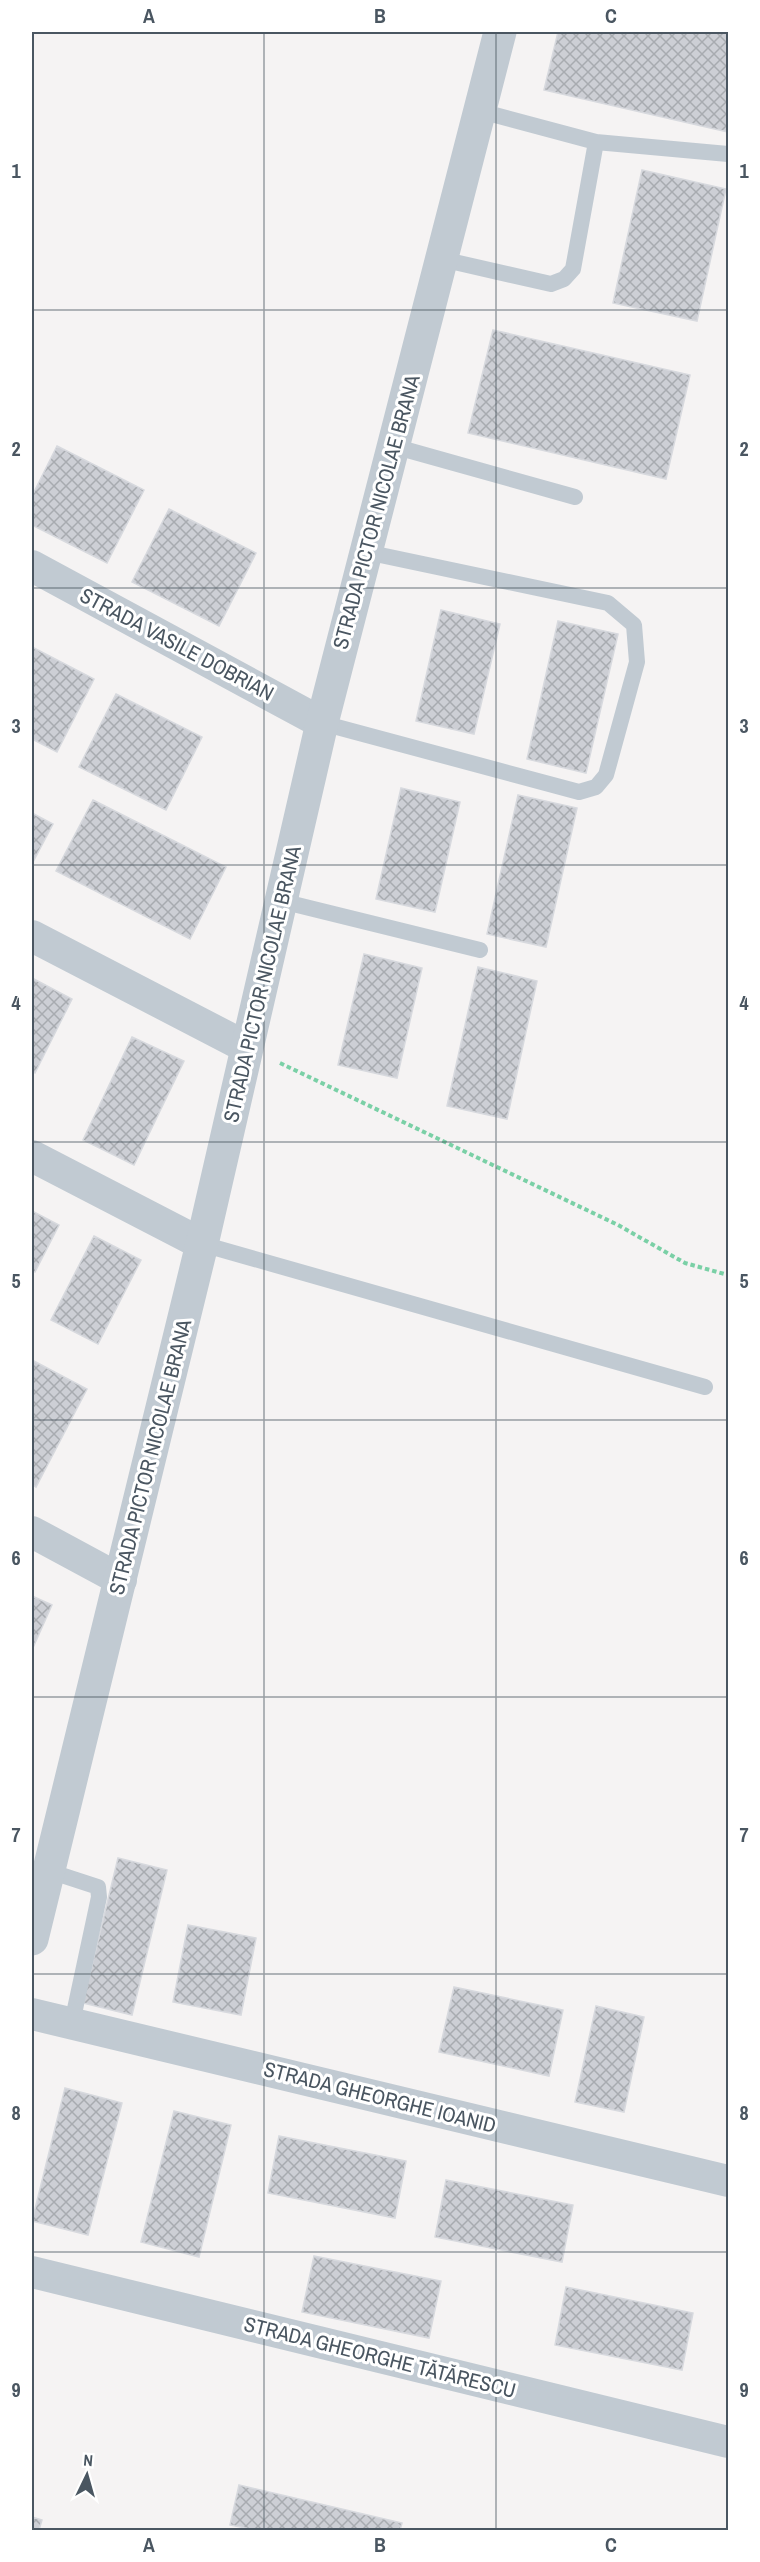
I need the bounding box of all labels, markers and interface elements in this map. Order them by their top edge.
text: A [143,2,155,29]
text: B [374,2,386,29]
text: C [605,2,617,29]
text: 1 [11,157,21,184]
text: 1 [739,157,749,184]
street label: STRADA PICTOR NICOLAE BRANA [325,371,427,652]
text: 2 [11,435,21,462]
text: 2 [739,435,749,462]
street label: STRADA VASILE DOBRIAN [75,580,279,708]
text: 3 [11,712,21,739]
text: 3 [739,712,749,739]
street label: STRADA PICTOR NICOLAE BRANA [216,842,308,1125]
text: 4 [11,989,21,1016]
text: 4 [739,989,749,1016]
text: 5 [11,1267,21,1294]
text: 5 [739,1267,749,1294]
street label: STRADA PICTOR NICOLAE BRANA [102,1316,198,1598]
text: 6 [11,1544,21,1571]
text: 6 [739,1544,749,1571]
text: 7 [11,1821,21,1848]
text: 7 [739,1821,749,1848]
street label: STRADA GHEORGHE IOANID [261,2054,499,2140]
text: 8 [11,2099,21,2126]
text: 8 [739,2099,749,2126]
street label: STRADA GHEORGHE TĂTĂRESCU [241,2309,519,2405]
text: 9 [11,2376,21,2403]
text: 9 [739,2376,749,2403]
north arrow [57,2445,117,2505]
text: N [83,2449,94,2471]
text: A [143,2531,155,2558]
text: B [374,2531,386,2558]
text: C [605,2531,617,2558]

